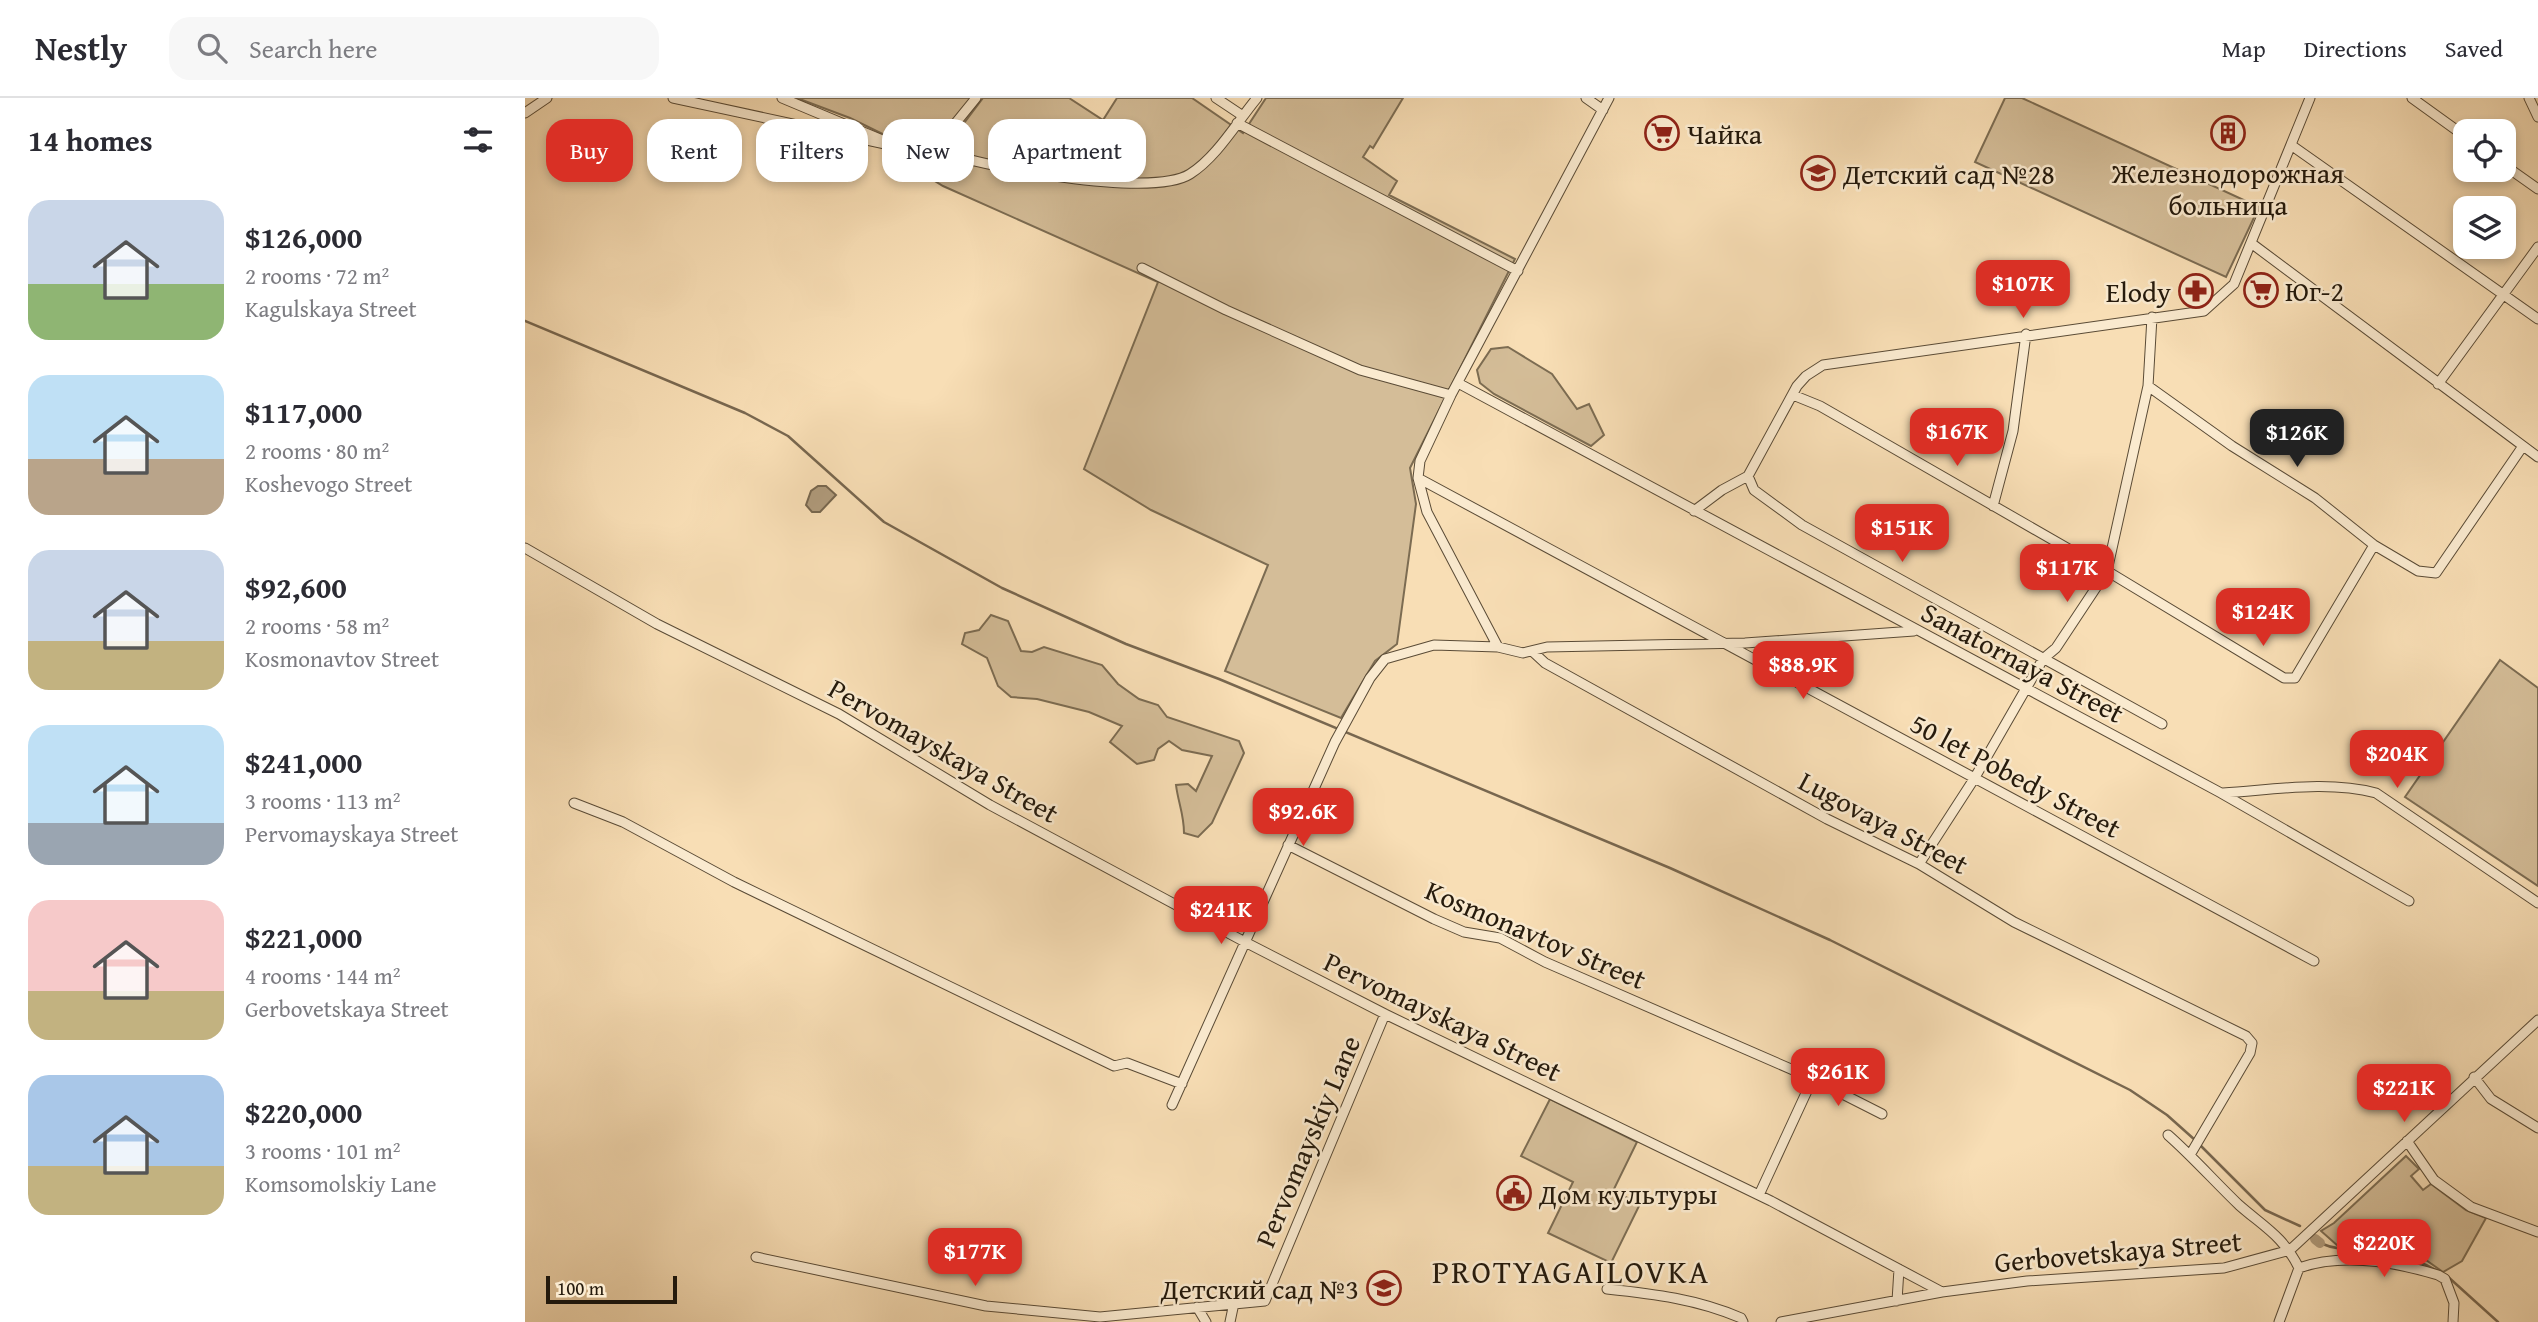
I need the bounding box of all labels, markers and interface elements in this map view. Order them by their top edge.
search box [169,17,659,80]
text: Nestly [35,24,127,72]
icon: search [193,29,231,67]
text: Search here [249,29,377,68]
text: Map [2222,31,2266,66]
text: Directions [2304,31,2407,66]
text: Saved [2445,31,2503,66]
place label: Чайка [1687,113,1763,154]
supermarket icon: Чайка [1643,114,1681,152]
building icon: Железнодорожная больница [2209,114,2247,152]
text: 14 homes [28,118,153,162]
chip: Buy [546,119,633,182]
chip: Rent [647,119,742,182]
chip: Filters [756,119,868,182]
chip: New [882,119,974,182]
chip: Apartment [988,119,1146,182]
map controls [2453,119,2516,259]
button: locate [2453,119,2516,182]
icon: filters [459,121,497,159]
place label: Железнодорожная больница [2111,152,2344,225]
place label: Детский сад №28 [1842,153,2055,194]
school or university icon: Детский сад №28 [1799,154,1837,192]
button: layers [2453,196,2516,259]
text: $126,000 [245,215,362,259]
icon: home [84,228,168,312]
text: 2 rooms · 72 m² [245,259,389,292]
pin: $107K [1974,260,2072,320]
text: $107K [1992,266,2054,299]
place label: Юг-2 [2285,270,2344,311]
place label: Elody [2106,271,2171,312]
supermarket icon: Юг-2 [2242,271,2280,309]
pharmacy icon: Elody [2177,272,2215,310]
text: Kagulskaya Street [245,292,417,325]
text: $117,000 [245,390,362,434]
icon: home [84,403,168,487]
pin: $167K [1908,408,2006,468]
pin: $126K [2248,410,2346,469]
text: $167K [1926,414,1988,447]
text: $126K [2266,415,2328,448]
text: 2 rooms · 80 m² [245,434,389,467]
text: Koshevogo Street [245,467,412,500]
pin: $151K [1853,504,1951,564]
text: $151K [1871,510,1933,543]
pin: $117K [2018,545,2116,604]
text: $117K [2036,550,2098,583]
text: $92,600 [245,565,347,609]
icon: home [84,578,168,662]
pin: $124K [2214,588,2312,648]
street label: Sanatornaya Street [1914,591,2132,733]
text: $124K [2232,594,2294,627]
text: 2 rooms · 58 m² [245,609,389,642]
text: Kosmonavtov Street [245,642,439,675]
pin: $88.9K [1746,642,1860,701]
text: $88.9K [1769,647,1837,680]
street label: Pervomayskaya Street [821,667,1067,833]
street label: 50 let Pobedy Street [1903,702,2129,848]
pin: $204K [2348,730,2446,790]
text: $204K [2366,736,2428,769]
text: $241,000 [245,740,362,784]
icon: home [84,753,168,837]
street label: Lugovaya Street [1792,760,1976,884]
text: 3 rooms · 113 m² [245,784,400,817]
pin: $92.6K [1246,788,1360,848]
text: $92.6K [1269,794,1337,827]
text: Pervomayskaya Street [245,817,458,850]
street label: Kosmonavtov Street [1419,869,1653,999]
pin: $241K [1172,886,1270,946]
text: $241K [1190,892,1252,925]
text: $221,000 [245,915,362,959]
icon: home [84,928,168,1012]
street label: Pervomayskaya Street [1317,941,1569,1091]
text: 4 rooms · 144 m² [245,959,400,992]
text: Gerbovetskaya Street [245,992,449,1025]
street label: Pervomayskiy Lane [1244,1029,1370,1253]
pin: $261K [1789,1048,1887,1108]
text: $261K [1807,1054,1869,1087]
pin: $221K [2355,1065,2453,1124]
text: $221K [2373,1070,2435,1103]
text: $220,000 [245,1090,362,1134]
icon: home [84,1103,168,1187]
text: 3 rooms · 101 m² [245,1134,400,1167]
text: Komsomolskiy Lane [245,1167,437,1200]
place label: Дом культуры [1538,1173,1717,1214]
public building icon: Дом культуры [1495,1174,1533,1212]
street label: Gerbovetskaya Street [1993,1220,2243,1282]
pin: $220K [2335,1220,2433,1279]
text: $220K [2353,1225,2415,1258]
pin: $177K [926,1228,1024,1288]
text: $177K [944,1234,1006,1267]
district label: PROTYAGAILOVKA [1432,1248,1710,1295]
place label: Детский сад №3 [1160,1268,1359,1309]
school or university icon: Детский сад №3 [1365,1269,1403,1307]
scale bar [546,1273,677,1305]
text: 100 m [557,1274,604,1302]

